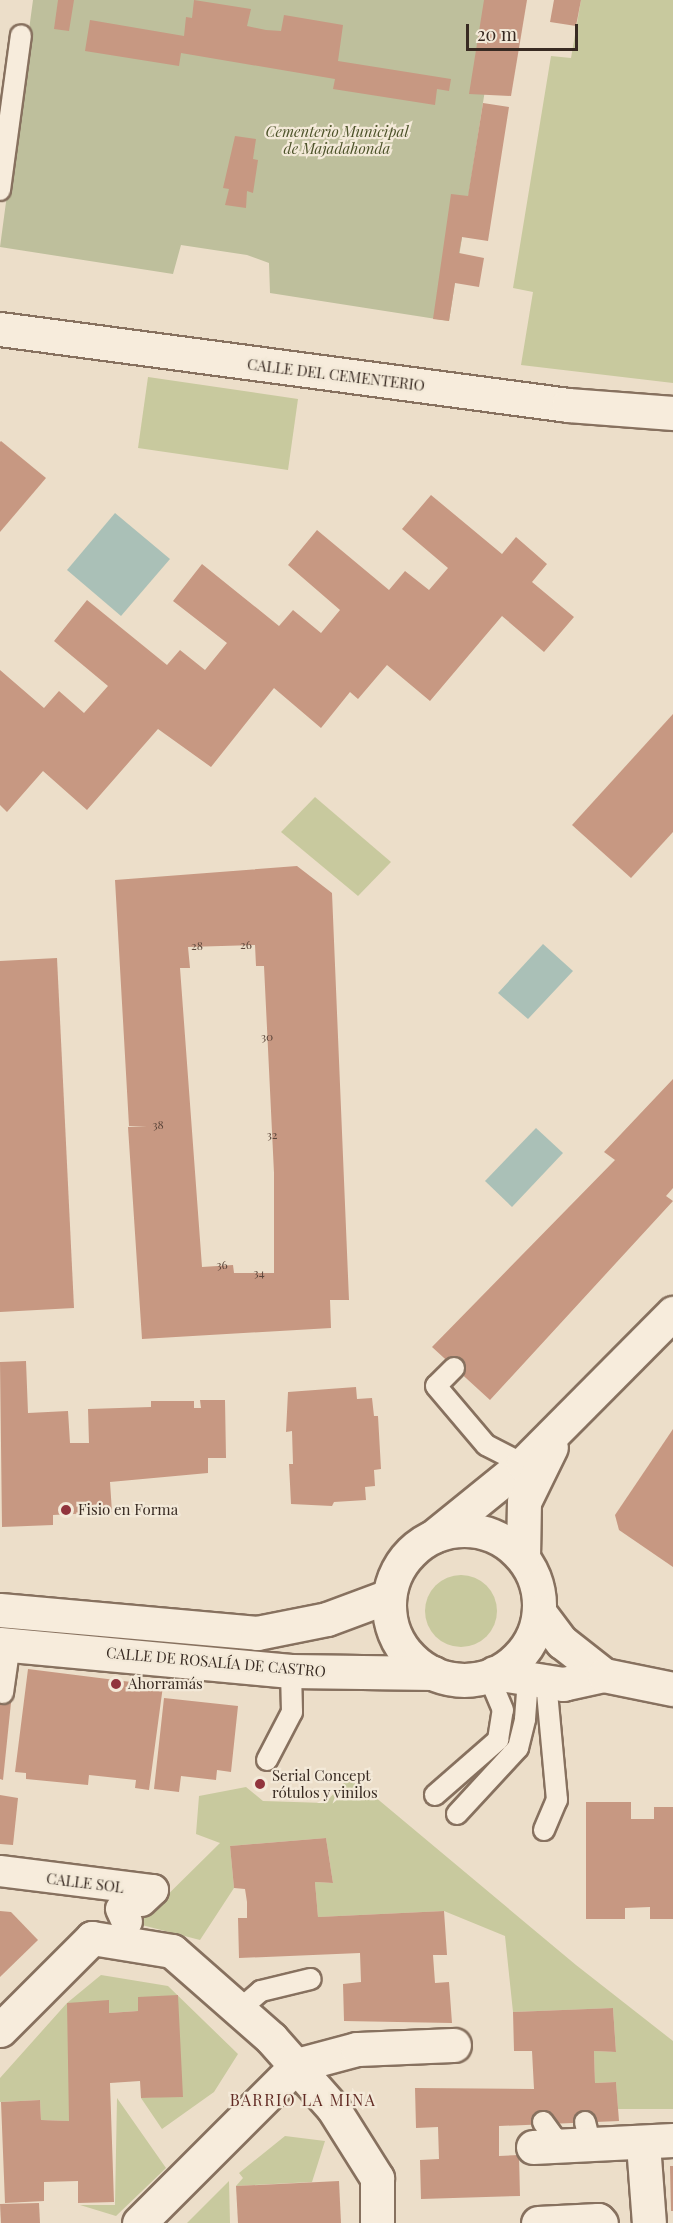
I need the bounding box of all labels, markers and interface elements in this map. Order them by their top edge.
scale bar [469,12,582,50]
text: 20 m [477,22,517,46]
park label: Cementerio Municipal de Majadahonda [265,122,409,157]
street label: CALLE DEL CEMENTERIO [246,355,426,395]
house number: 26 [240,938,252,952]
house number: 28 [191,939,203,953]
house number: 30 [261,1030,273,1044]
house number: 38 [152,1118,164,1132]
house number: 32 [266,1128,278,1142]
house number: 36 [216,1258,228,1272]
house number: 34 [253,1266,265,1280]
place label: Fisio en Forma [78,1501,178,1519]
marker: Fisio en Forma [59,1503,73,1517]
street label: CALLE DE ROSALÍA DE CASTRO [106,1643,326,1681]
place label: Ahorramás [128,1675,203,1693]
marker: Ahorramás [109,1677,123,1691]
place label: Serial Concept rótulos y vinilos [272,1766,379,1801]
marker: Serial Concept rótulos y vinilos [253,1777,267,1791]
street label: CALLE SOL [45,1869,125,1897]
district label: BARRIO LA MINA [230,2090,376,2110]

